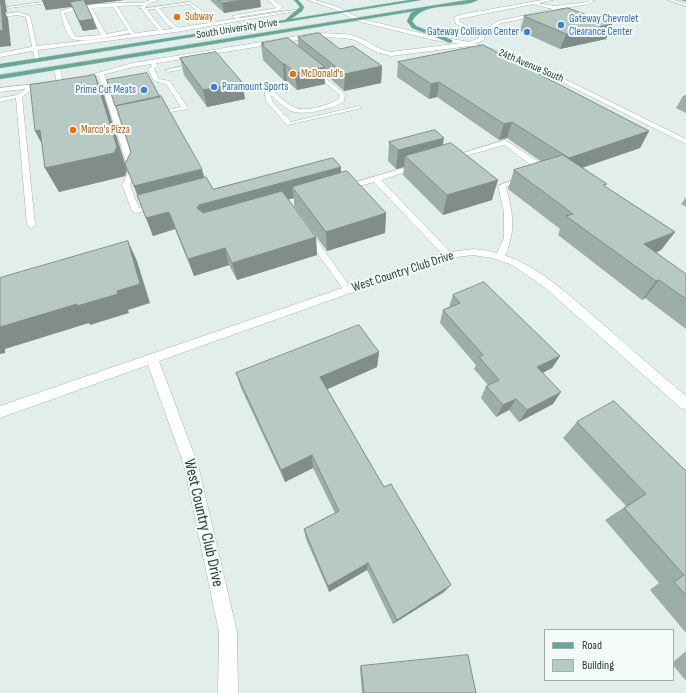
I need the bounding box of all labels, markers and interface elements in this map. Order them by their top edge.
place label: Subway [185,10,213,24]
marker: Subway [172,12,182,22]
place label: Gateway Chevrolet Clearance Center [569,12,638,38]
street label: South University Drive [195,16,279,42]
marker: Gateway Chevrolet Clearance Center [556,20,566,30]
place label: Gateway Collision Center [427,25,519,39]
marker: Gateway Collision Center [522,27,532,37]
street label: 24th Avenue South [496,46,566,86]
place label: McDonald's [301,67,343,81]
marker: McDonald's [288,69,298,79]
place label: Paramount Sports [222,80,288,94]
marker: Paramount Sports [209,82,219,92]
place label: Prime Cut Meats [76,83,136,97]
marker: Prime Cut Meats [139,85,149,95]
place label: Marco's Pizza [81,123,130,137]
marker: Marco's Pizza [68,125,78,135]
street label: West Country Club Drive [350,248,456,296]
street label: West Country Club Drive [179,457,227,589]
legend [544,629,674,681]
text: Road [582,638,602,653]
text: Building [582,658,614,673]

